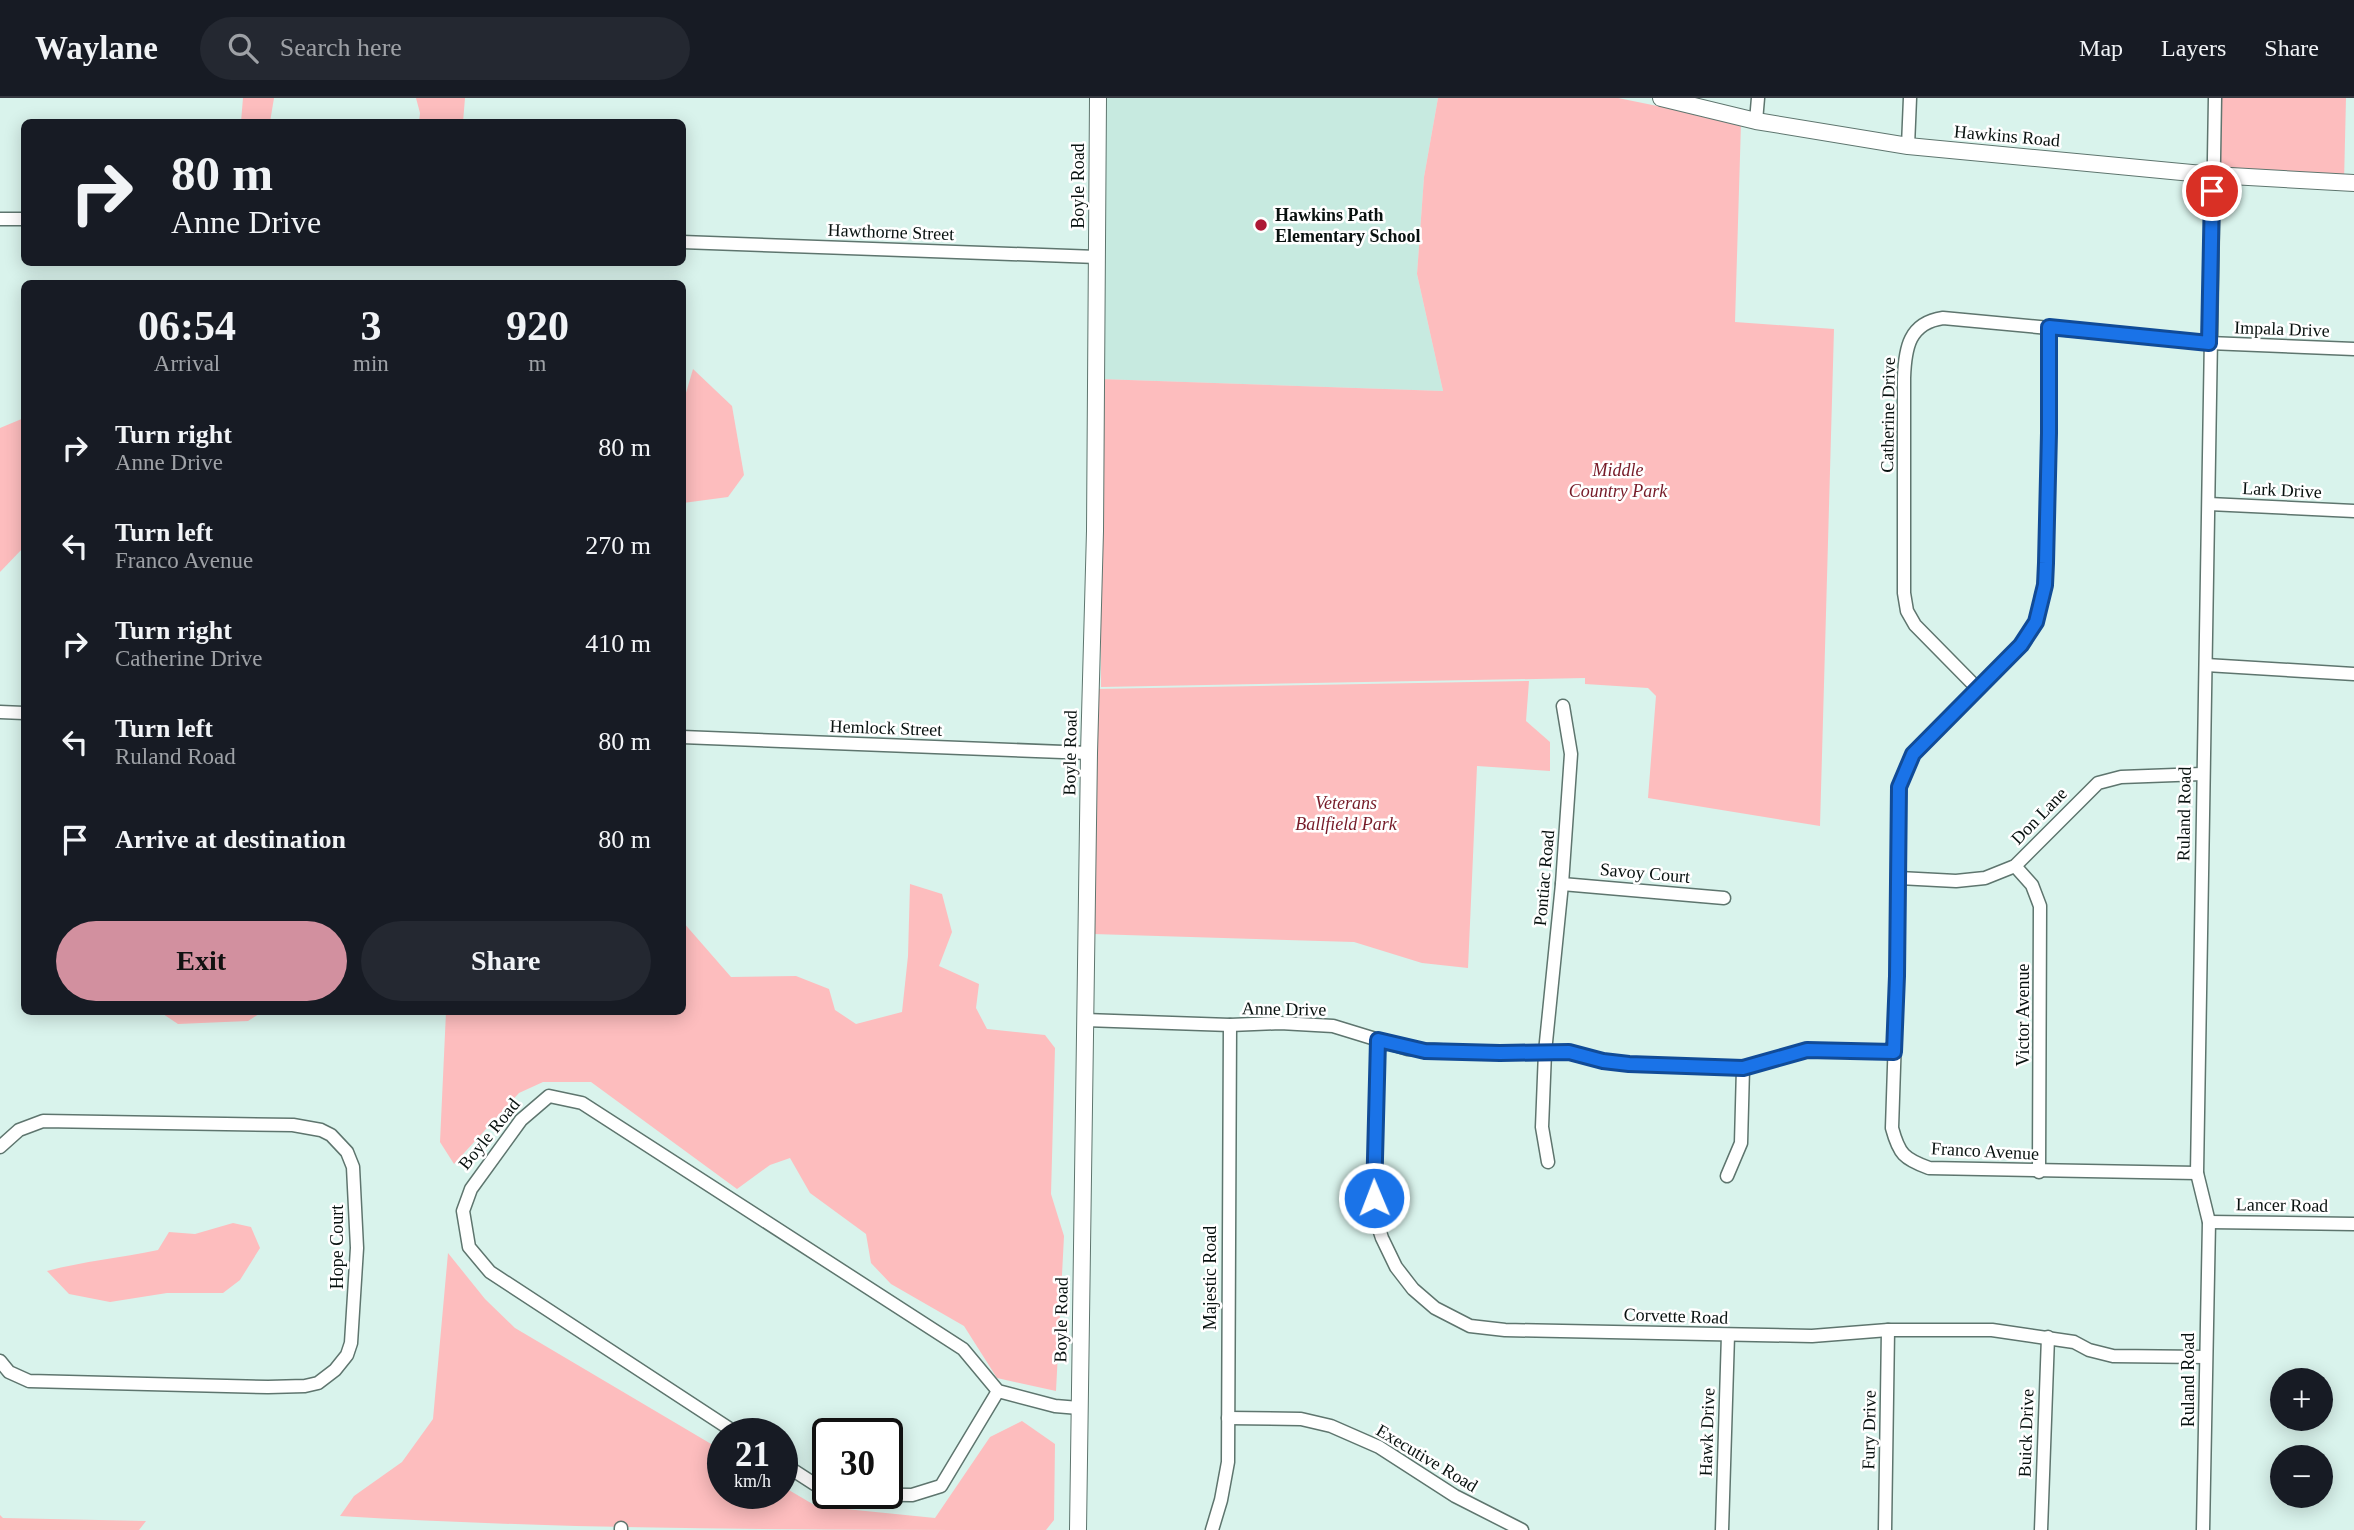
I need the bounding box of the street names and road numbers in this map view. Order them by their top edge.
street label: Hawkins Road [1953,121,2061,151]
street label: Boyle Road [1068,143,1088,229]
street label: Hawthorne Street [827,220,955,244]
street label: Impala Drive [2234,317,2330,341]
street label: Catherine Drive [1877,357,1899,473]
street label: Lark Drive [2242,478,2322,502]
street label: Boyle Road [1059,710,1081,796]
street label: Hemlock Street [829,716,943,740]
street label: Ruland Road [2173,767,2195,861]
street label: Don Lane [2007,783,2071,849]
street label: Pontiac Road [1530,829,1558,927]
street label: Savoy Court [1599,859,1691,887]
street label: Victor Avenue [2013,963,2033,1067]
street label: Anne Drive [1242,998,1326,1020]
street label: Boyle Road [454,1094,524,1174]
street label: Franco Avenue [1930,1138,2040,1164]
street label: Lancer Road [2236,1194,2328,1216]
street label: Hope Court [327,1205,347,1289]
street label: Majestic Road [1200,1226,1220,1330]
street label: Boyle Road [1050,1277,1072,1363]
street label: Corvette Road [1623,1304,1729,1328]
street label: Ruland Road [2178,1333,2198,1427]
street label: Hawk Drive [1695,1387,1719,1477]
street label: Buick Drive [2014,1388,2038,1478]
street label: Fury Drive [1858,1390,1880,1470]
street label: Executive Road [1373,1420,1481,1496]

